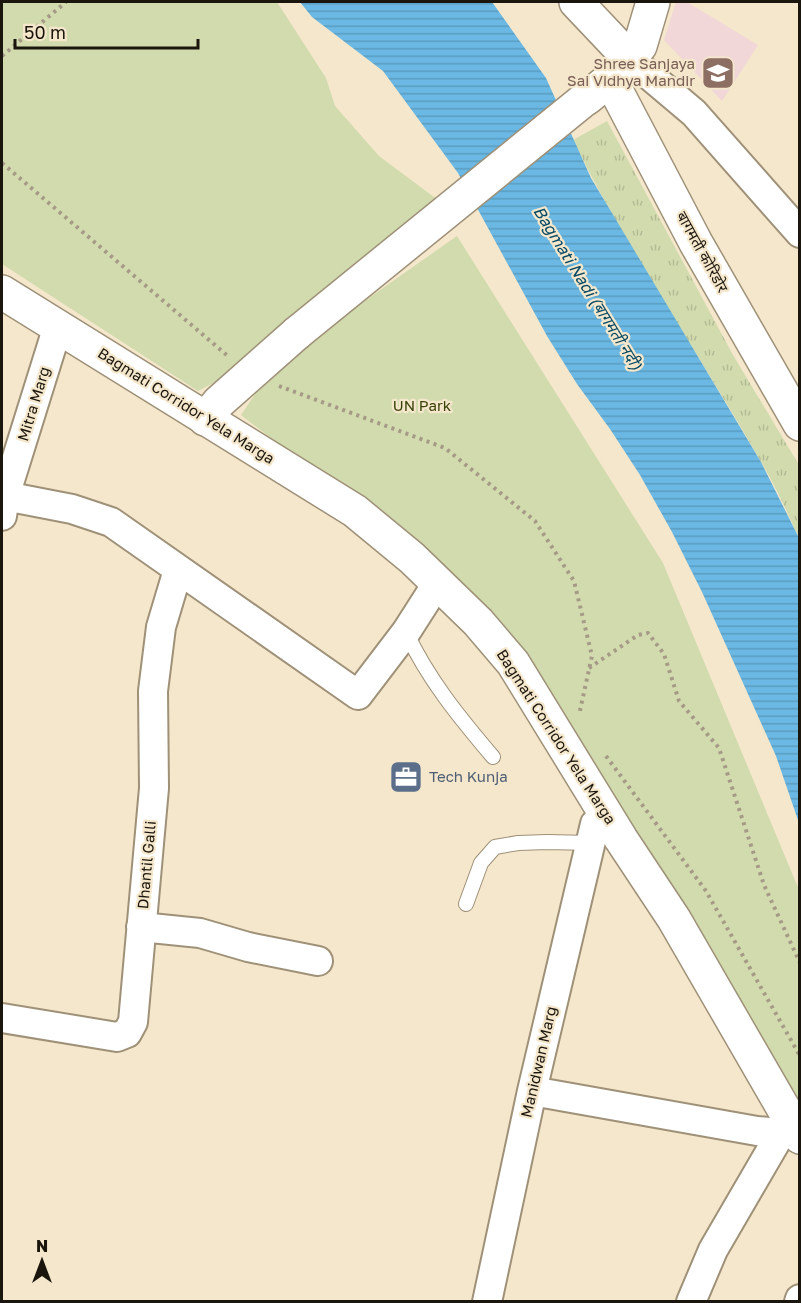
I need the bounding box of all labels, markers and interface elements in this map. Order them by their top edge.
scale bar [15,12,198,50]
text: 50 m [24,21,66,43]
place label: Shree Sanjaya Sai Vidhya Mandir [567,54,695,89]
school or university icon: Shree Sanjaya Sai Vidhya Mandir [700,55,736,91]
water label: Bagmati Nadi (बागमती नदी) [529,202,647,374]
street label: बागमती कोरिडोर [673,208,733,296]
street label: Bagmati Corridor Yela Marga [95,343,278,467]
street label: Mitra Marg [13,364,53,443]
park label: UN Park [393,396,452,414]
street label: Bagmati Corridor Yela Marga [494,646,620,827]
office icon: Tech Kunja [388,759,424,795]
place label: Tech Kunja [429,767,508,785]
street label: Dhantil Galli [133,820,159,910]
street label: Manidwan Marg [516,1004,560,1119]
north arrow [12,1231,72,1291]
text: N [36,1236,48,1256]

